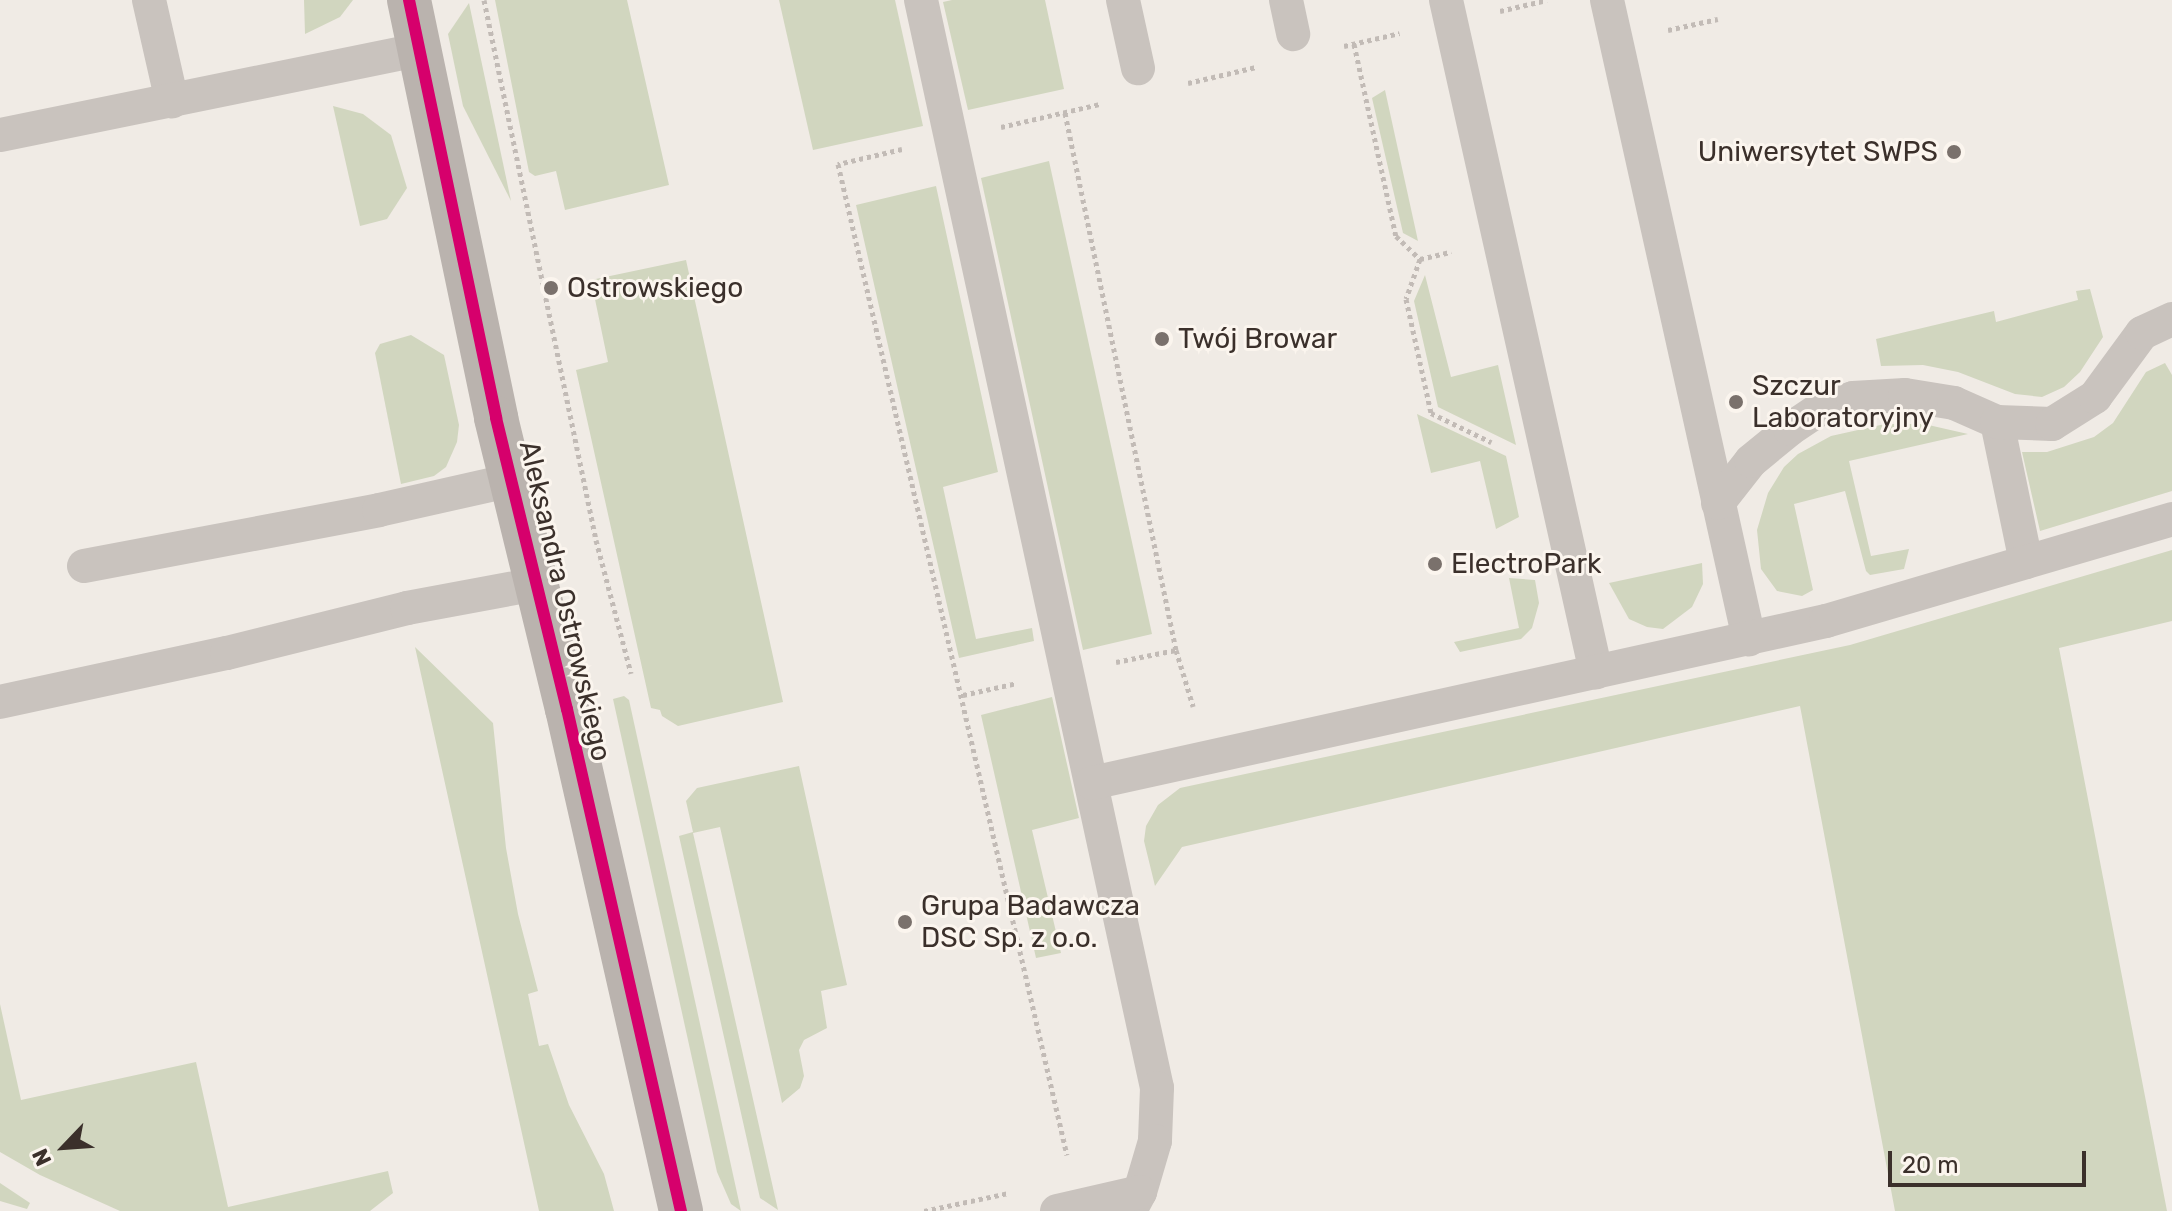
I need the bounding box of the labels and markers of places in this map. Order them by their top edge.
place label: Uniwersytet SWPS [1698,135,1938,169]
marker: Uniwersytet SWPS [1945,143,1963,161]
place label: Ostrowskiego [567,271,743,305]
marker: Ostrowskiego [542,279,560,297]
place label: Twój Browar [1178,322,1337,356]
marker: Twój Browar [1153,330,1171,348]
place label: Szczur Laboratoryjny [1752,369,1934,435]
marker: Szczur Laboratoryjny [1727,393,1745,411]
place label: ElectroPark [1451,547,1602,581]
marker: ElectroPark [1426,555,1444,573]
place label: Grupa Badawcza DSC Sp. z o.o. [921,889,1140,955]
marker: Grupa Badawcza DSC Sp. z o.o. [896,913,914,931]

